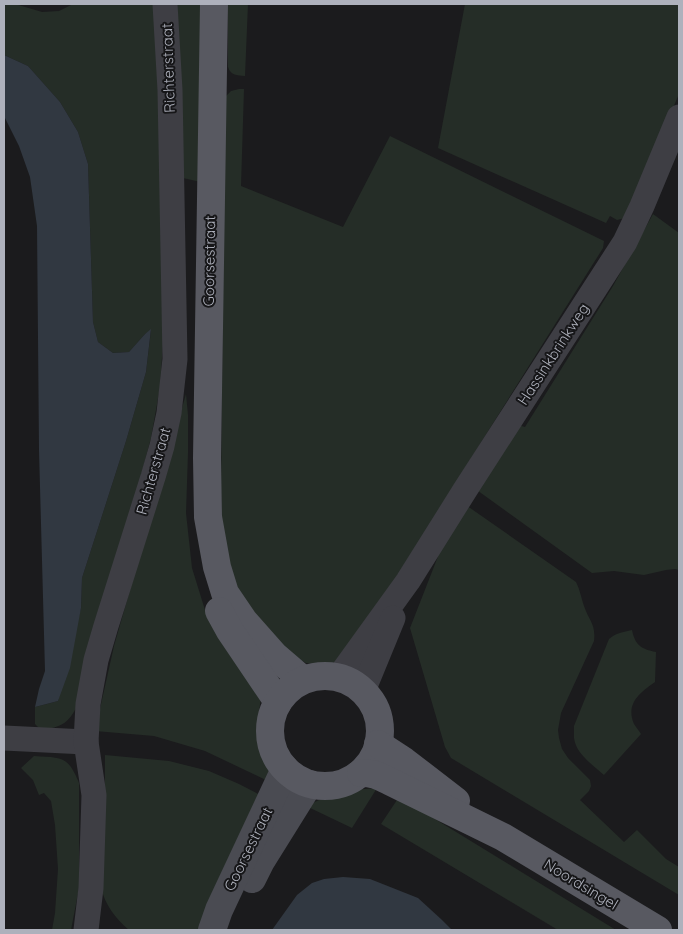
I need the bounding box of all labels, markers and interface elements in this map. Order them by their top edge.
street label: Richterstraat [157,23,179,113]
street label: Goorsestraat [199,215,219,307]
street label: Hassinkbrinkweg [513,300,593,408]
street label: Richterstraat [131,425,175,517]
street label: Goorsestraat [220,804,276,894]
street label: Noordsingel [540,854,622,914]

